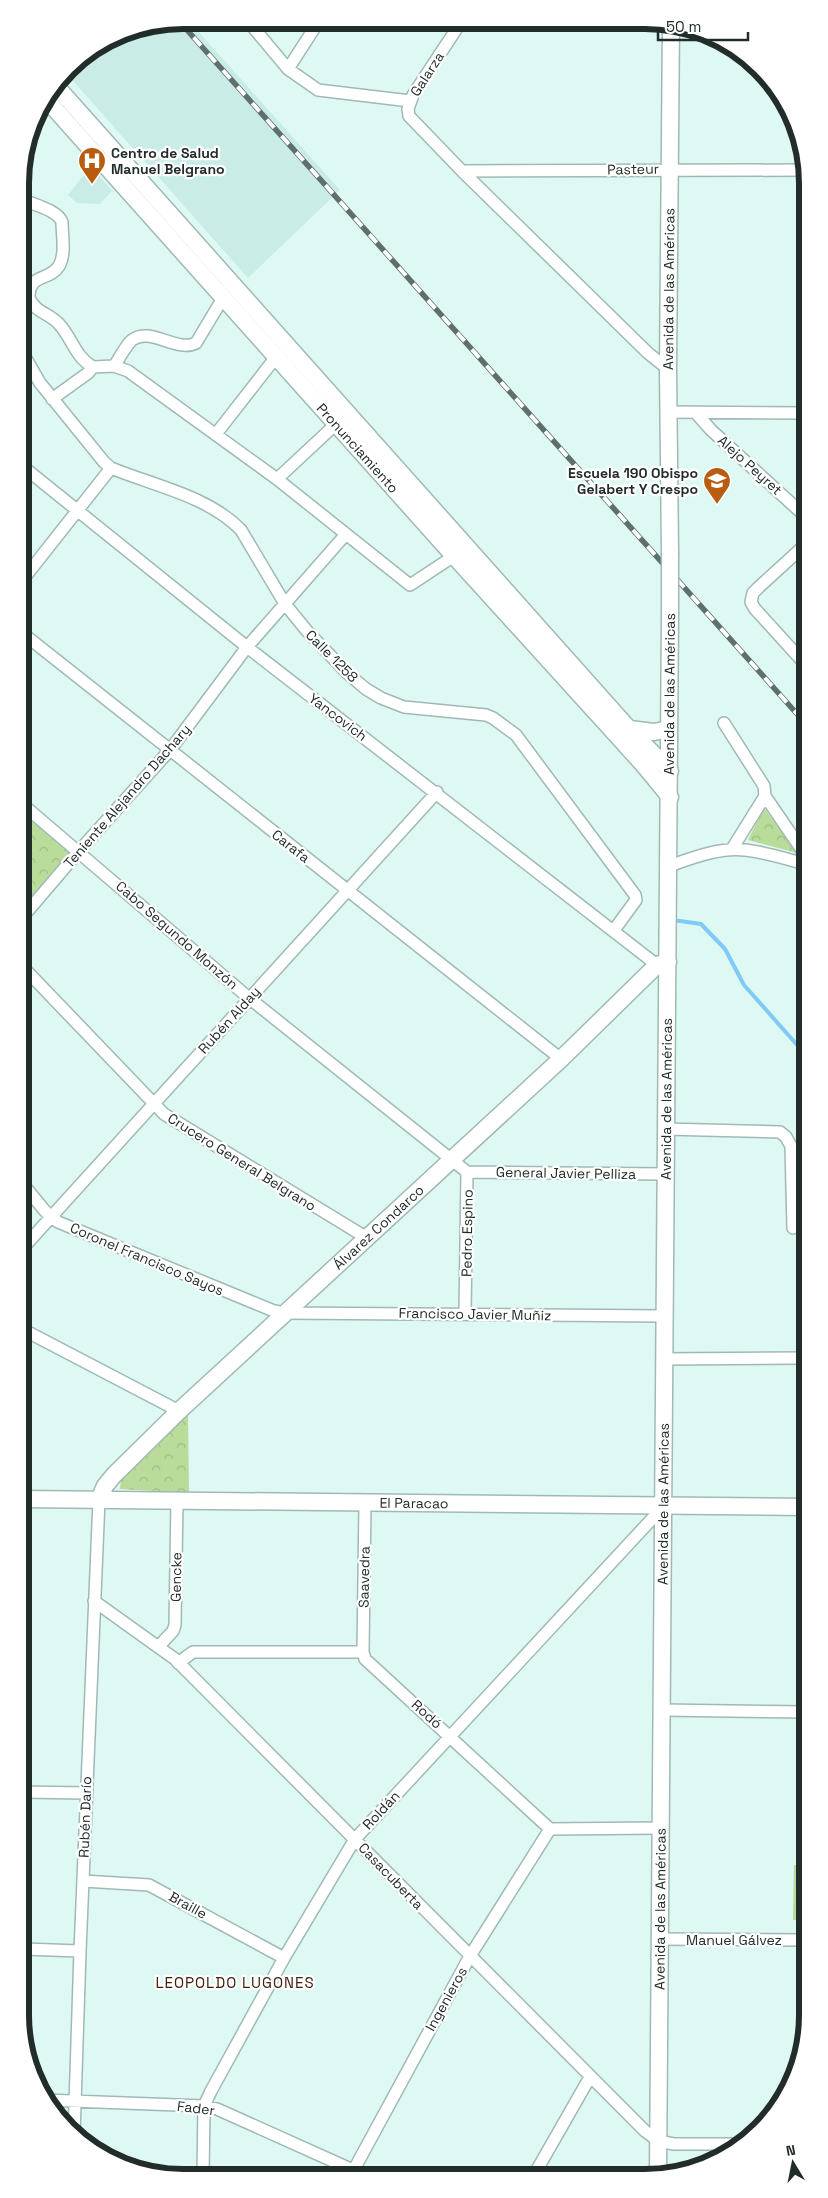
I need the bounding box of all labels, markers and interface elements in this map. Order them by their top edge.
scale bar [658,10,748,42]
text: 50 m [666,17,701,36]
street label: Galarza [406,48,448,100]
place label: Centro de Salud Manuel Belgrano [111,144,225,178]
hospital icon: Centro de Salud Manuel Belgrano [77,146,107,185]
street label: Pasteur [607,160,659,178]
street label: Avenida de las Américas [659,208,678,370]
street label: Pronunciamiento [313,399,403,497]
street label: Alejo Peyret [714,431,786,499]
place label: Escuela 190 Obispo Gelabert Y Crespo [568,464,698,498]
school or university icon: Escuela 190 Obispo Gelabert Y Crespo [702,466,732,505]
street label: Avenida de las Américas [660,613,679,775]
street label: Calle 1258 [302,626,362,686]
street label: Yancovich [305,689,371,745]
street label: Teniente Alejandro Dachary [60,720,194,872]
street label: Carafa [268,825,314,867]
street label: Cabo Segundo Monzón [112,877,242,993]
street label: Rubén Alday [194,983,264,1057]
street label: Avenida de las Américas [657,1018,676,1180]
street label: Crucero General Belgrano [164,1109,320,1215]
street label: General Javier Pelliza [496,1163,636,1183]
street label: Álvarez Condarco [329,1181,428,1273]
street label: Pedro Espino [457,1189,477,1277]
street label: Coronel Francisco Sayos [67,1218,227,1300]
street label: Francisco Javier Muñiz [398,1304,552,1324]
street label: Avenida de las Américas [654,1423,673,1585]
street label: El Paracao [379,1494,449,1512]
street label: Saavedra [354,1546,374,1608]
street label: Gencke [167,1552,185,1602]
street label: Rodó [408,1696,446,1732]
street label: Rubén Darío [75,1776,95,1858]
street label: Roldán [359,1787,403,1833]
street label: Avenida de las Américas [650,1828,670,1990]
street label: Casacuberta [355,1839,427,1913]
street label: Braille [166,1887,210,1923]
street label: Manuel Gálvez [686,1931,782,1949]
street label: Ingenieros [421,1964,471,2034]
district label: LEOPOLDO LUGONES [155,1973,315,1992]
street label: Fader [176,2097,216,2119]
north arrow [768,2138,818,2188]
text: N [785,2141,797,2160]

